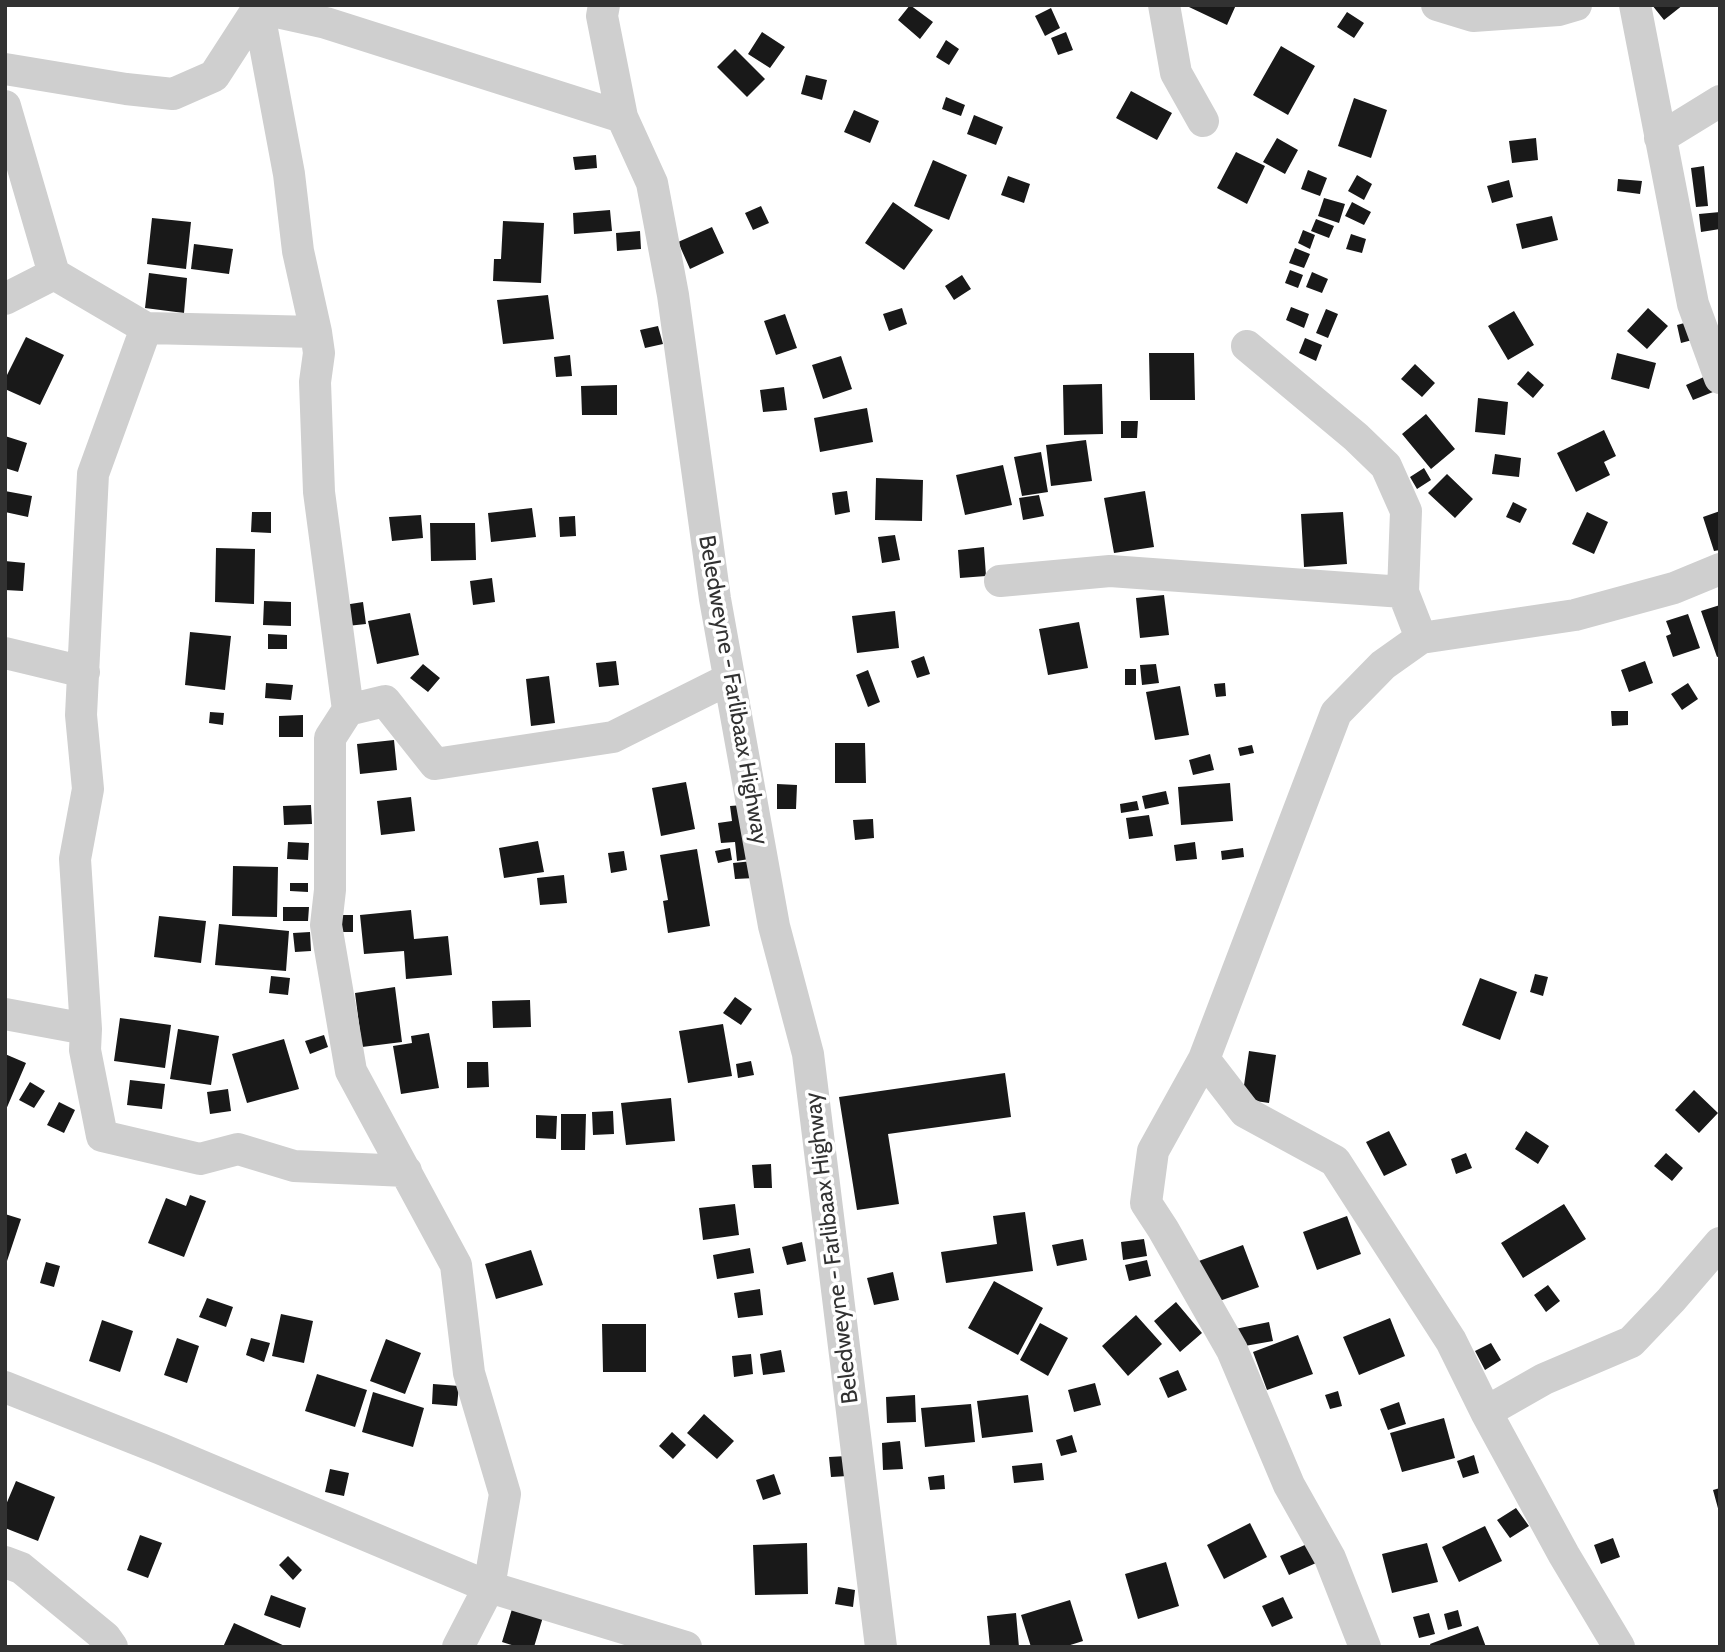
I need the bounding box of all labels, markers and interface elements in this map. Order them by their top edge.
street label: Beledweyne - Farlibaax Highway [692,533,774,847]
street label: Beledweyne - Farlibaax Highway [799,1091,865,1405]

